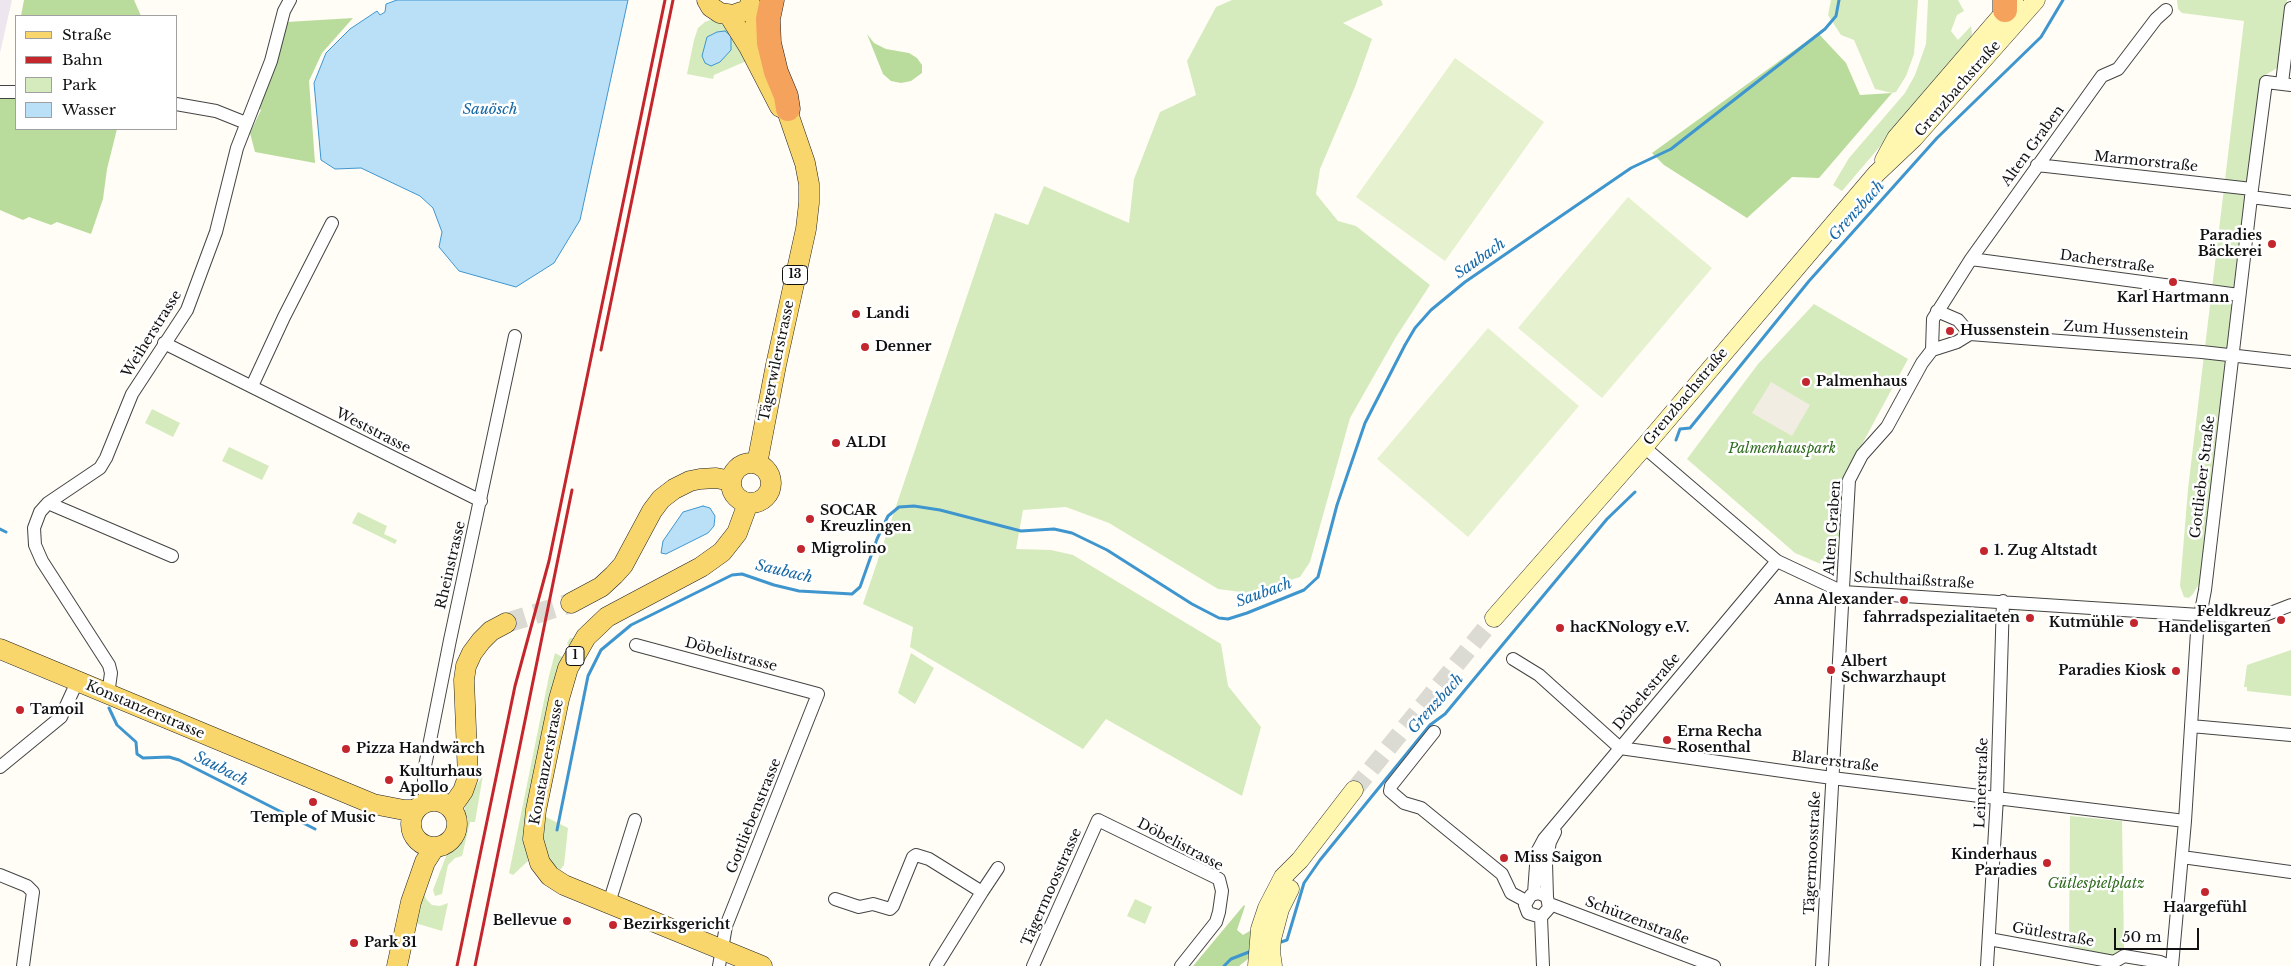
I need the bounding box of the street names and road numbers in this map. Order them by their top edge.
street label: Grenzbachstraße [1912,37,2004,141]
street label: Alten Graben [1998,102,2068,190]
street label: Marmorstraße [2093,148,2199,176]
street label: Dacherstraße [2059,247,2155,277]
road number: 13 [782,266,808,284]
street label: Weiherstrasse [119,287,185,381]
street label: Tägerwilerstrasse [756,299,798,423]
street label: Zum Hussenstein [2063,318,2189,344]
street label: Grenzbachstraße [1640,345,1732,449]
street label: Weststrasse [333,405,413,457]
street label: Gottlieber Straße [2187,415,2219,539]
street label: Alten Graben [1821,480,1845,576]
street label: Rheinstrasse [433,519,469,611]
street label: Schulthaißstraße [1853,569,1975,593]
street label: Döbelistrasse [683,635,779,675]
road number: 1 [566,646,584,666]
street label: Döbelestraße [1610,650,1684,734]
street label: Konstanzerstrasse [83,677,207,743]
street label: Konstanzerstrasse [527,698,567,826]
street label: Leinerstraße [1972,737,1992,829]
street label: Blarerstraße [1790,748,1880,776]
street label: Gottliebenstrasse [723,756,785,876]
street label: Tägermoosstraße [1801,791,1825,915]
street label: Döbelistrasse [1134,815,1226,875]
street label: Tägermoosstrasse [1018,826,1086,948]
street label: Schützenstraße [1583,893,1691,949]
street label: Gütlestraße [2011,920,2095,950]

